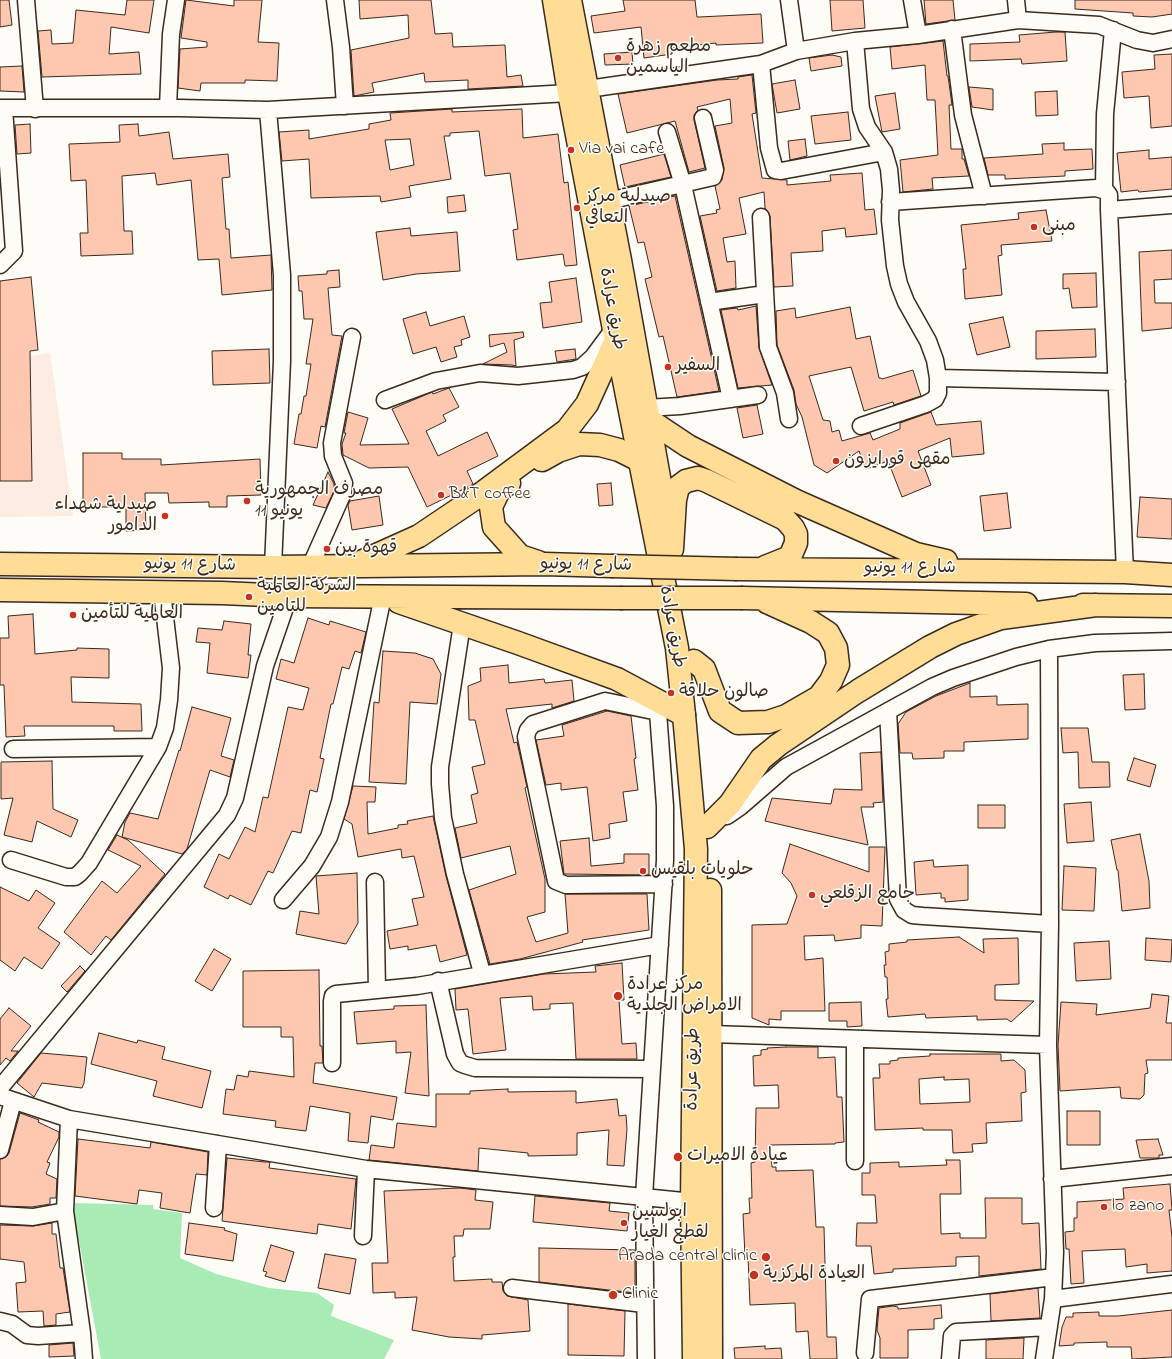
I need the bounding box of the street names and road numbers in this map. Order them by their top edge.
street label: طريق عرادة [593,266,629,352]
street label: شارع 11 يونيو [144,554,236,578]
street label: شارع 11 يونيو [540,554,632,578]
street label: شارع 11 يونيو [864,558,956,580]
street label: طريق عرادة [653,584,689,670]
street label: طريق عرادة [682,1027,706,1111]

